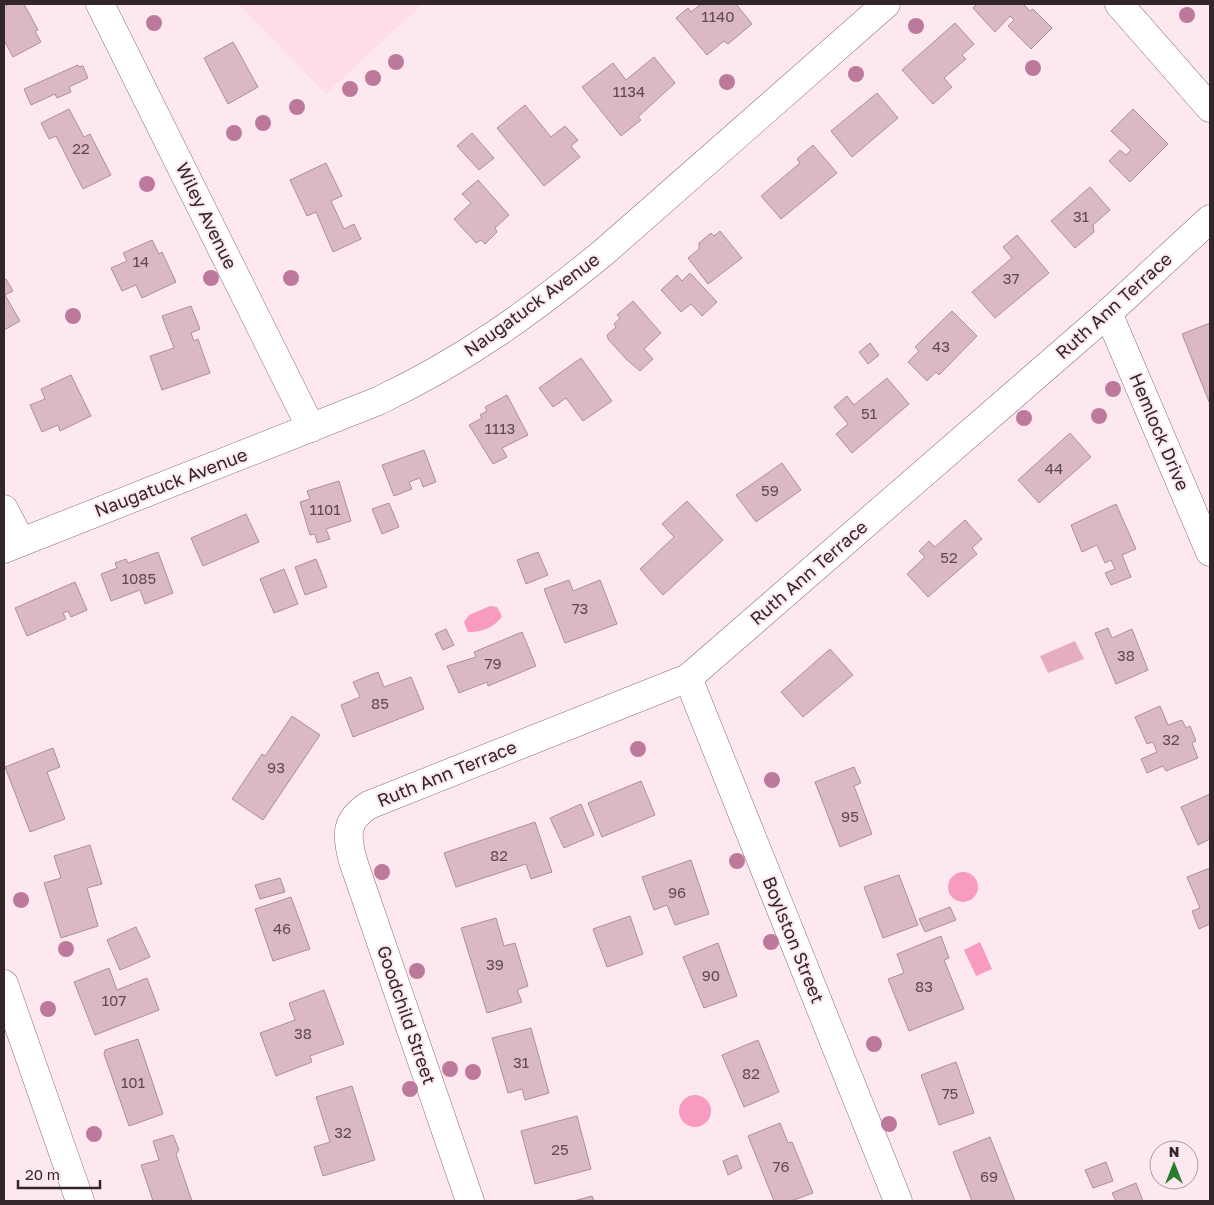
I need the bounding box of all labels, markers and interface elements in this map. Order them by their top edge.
house number: 1140 [701,7,735,25]
house number: 1134 [613,82,645,100]
house number: 22 [72,139,90,157]
street label: Wiley Avenue [172,159,242,272]
house number: 31 [1073,207,1089,225]
street label: Ruth Ann Terrace [1051,247,1176,363]
street label: Naugatuck Avenue [459,248,603,361]
house number: 14 [133,252,149,270]
house number: 37 [1003,269,1019,287]
house number: 43 [932,337,950,355]
street label: Hemlock Drive [1125,370,1195,494]
house number: 51 [861,404,877,422]
house number: 1113 [485,419,515,437]
street label: Naugatuck Avenue [91,443,250,521]
house number: 44 [1045,459,1063,477]
house number: 59 [761,481,779,499]
house number: 1101 [309,500,341,518]
street label: Ruth Ann Terrace [745,515,872,629]
house number: 52 [940,548,958,566]
house number: 1085 [122,569,156,587]
house number: 73 [572,599,588,617]
house number: 38 [1117,646,1135,664]
house number: 79 [484,654,502,672]
house number: 85 [371,694,389,712]
house number: 32 [1162,730,1180,748]
street label: Ruth Ann Terrace [374,735,520,811]
house number: 93 [267,758,285,776]
house number: 95 [841,807,859,825]
house number: 82 [490,846,508,864]
street label: Boylston Street [758,873,829,1006]
house number: 96 [668,883,686,901]
house number: 46 [273,919,291,937]
street label: Goodchild Street [373,942,441,1087]
house number: 39 [486,955,504,973]
house number: 90 [702,966,720,984]
house number: 83 [915,977,933,995]
house number: 107 [102,991,126,1009]
house number: 38 [294,1024,312,1042]
house number: 31 [513,1053,529,1071]
house number: 82 [742,1064,760,1082]
house number: 101 [121,1073,145,1091]
house number: 75 [942,1084,958,1102]
house number: 32 [334,1123,352,1141]
house number: 25 [551,1140,569,1158]
north arrow [1149,1140,1199,1190]
text: N [1169,1143,1179,1160]
house number: 76 [772,1157,790,1175]
scale bar [18,1158,100,1190]
text: 20 m [25,1165,60,1183]
house number: 69 [980,1167,998,1185]

